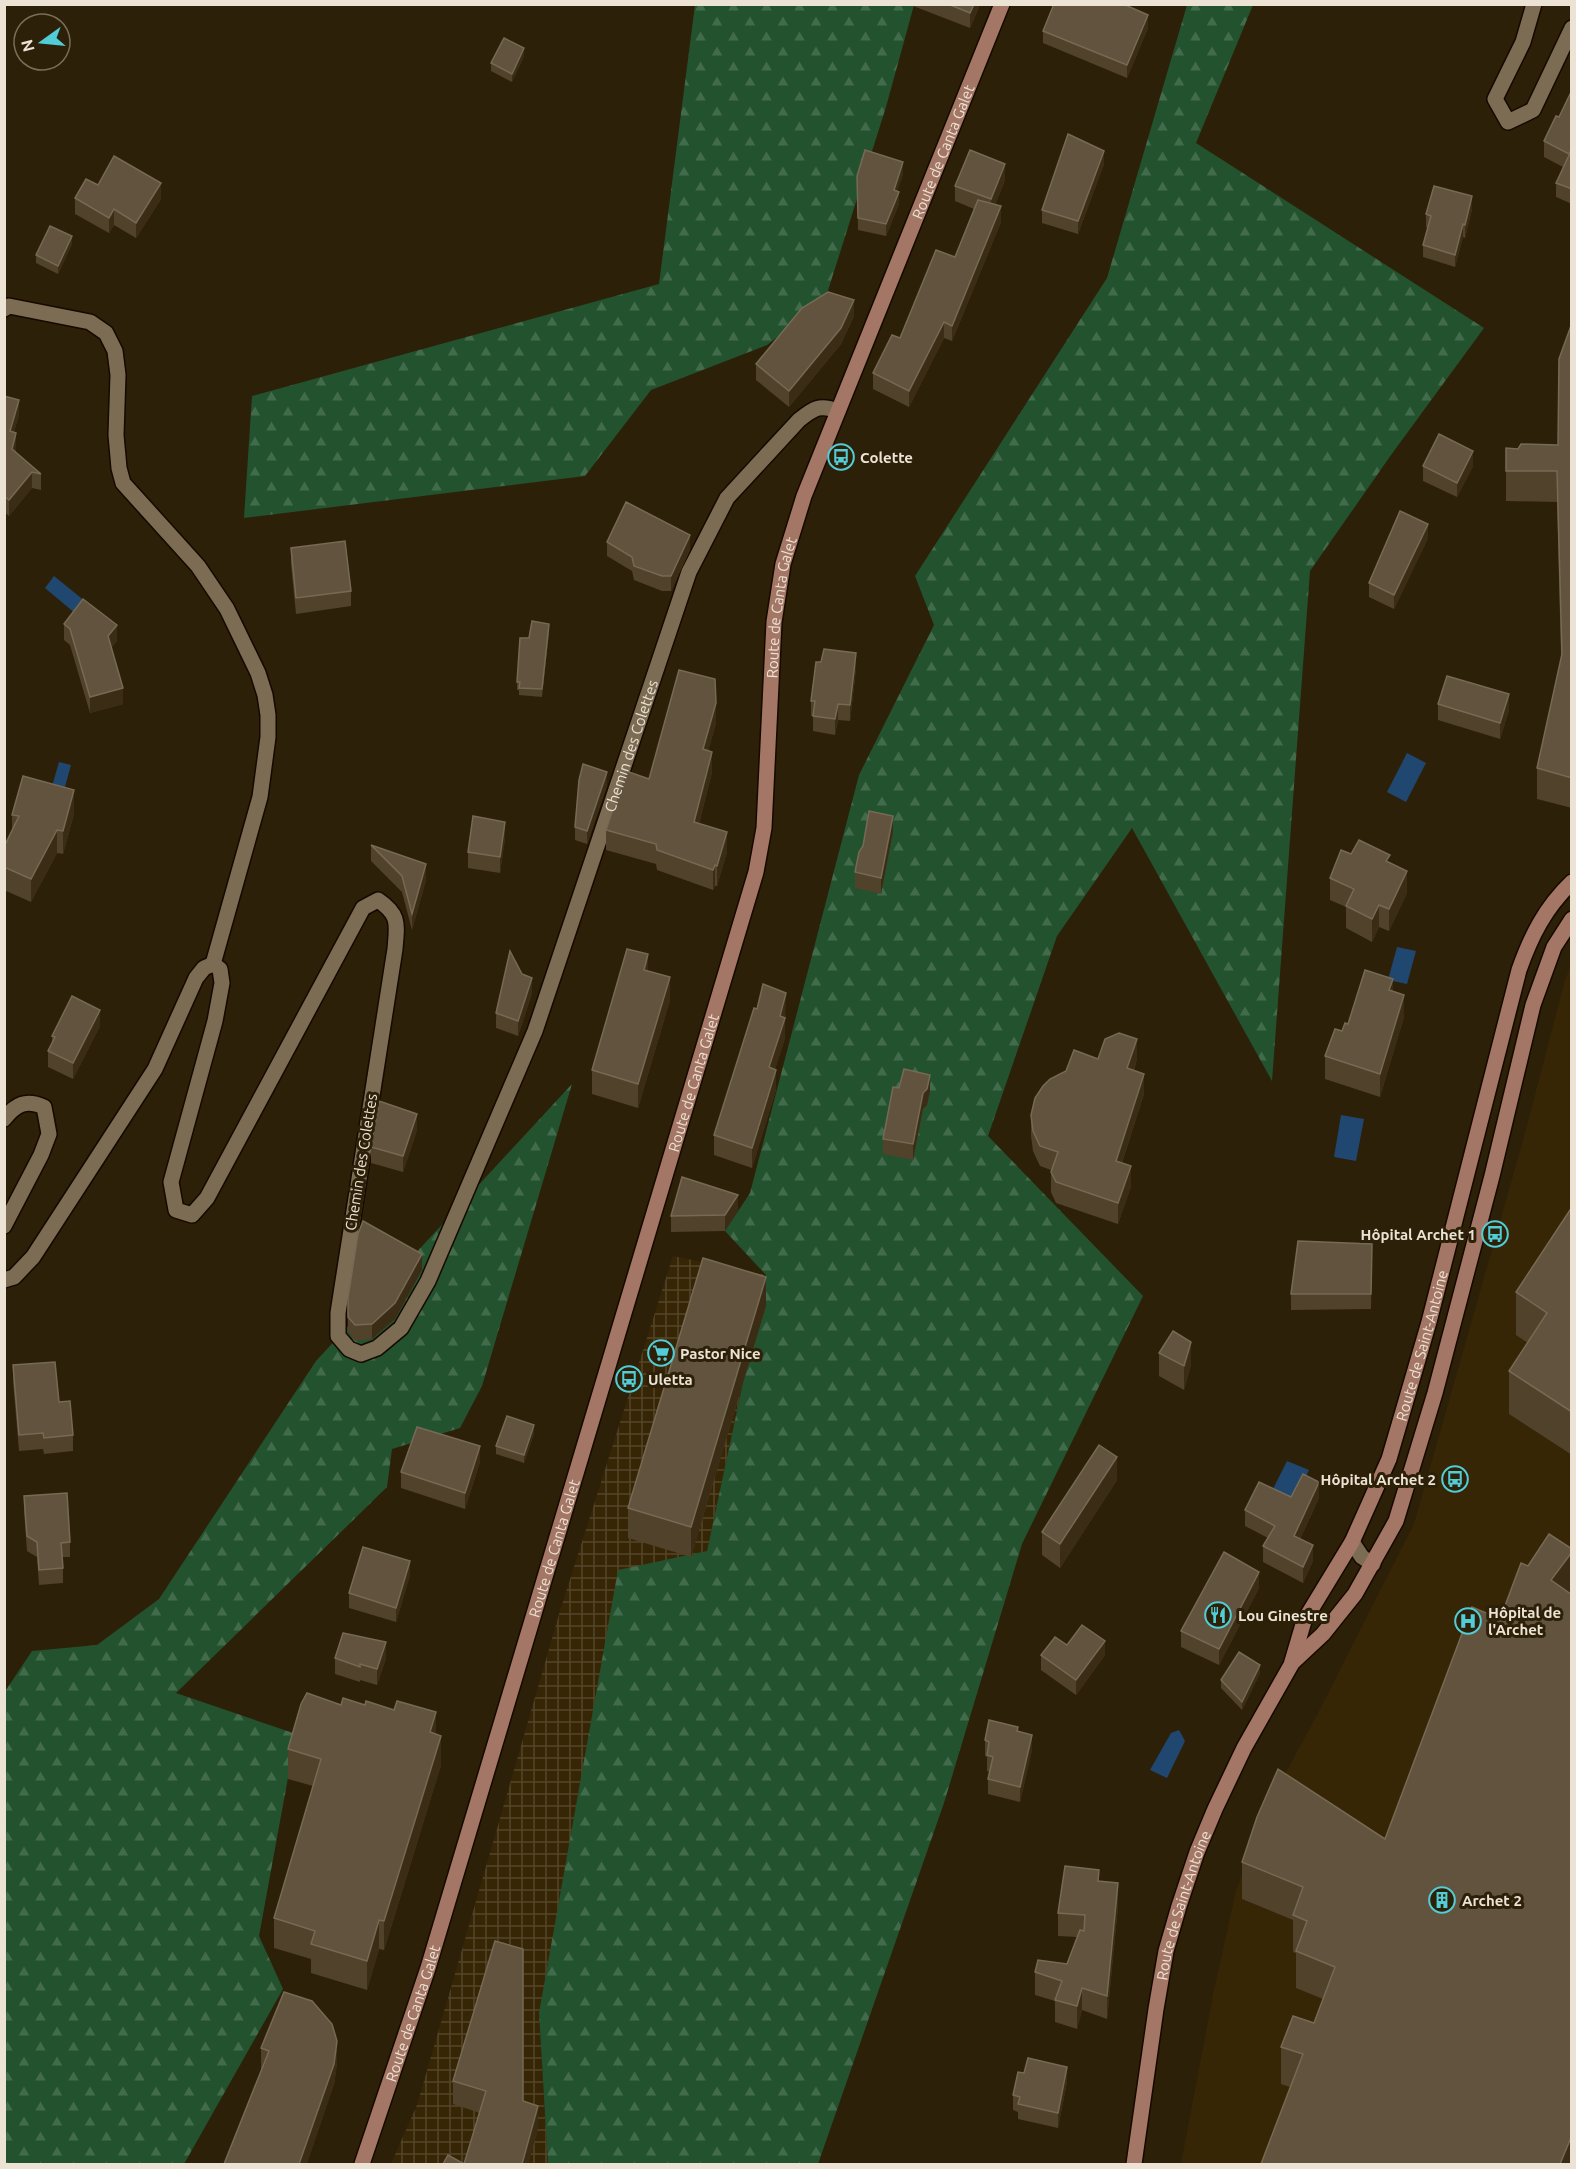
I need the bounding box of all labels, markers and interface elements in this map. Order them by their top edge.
north arrow [12,12,72,72]
text: N [17,38,38,54]
street label: Route de Canta Galet [908,82,977,221]
bus stop icon: Colette [826,442,856,472]
place label: Colette [860,449,913,466]
street label: Route de Canta Galet [763,535,799,679]
street label: Chemin des Colettes [601,677,661,814]
street label: Route de Canta Galet [664,1012,722,1154]
street label: Chemin des Colettes [342,1092,380,1232]
bus stop icon: Hôpital Archet 1 [1480,1219,1510,1249]
place label: Hôpital Archet 1 [1361,1226,1476,1243]
street label: Route de Saint-Antoine [1392,1268,1450,1423]
supermarket icon: Pastor Nice [646,1338,676,1368]
place label: Pastor Nice [680,1345,761,1362]
bus stop icon: Uletta [614,1364,644,1394]
place label: Uletta [648,1371,693,1388]
bus stop icon: Hôpital Archet 2 [1440,1464,1470,1494]
place label: Hôpital Archet 2 [1321,1471,1436,1488]
street label: Route de Canta Galet [525,1477,582,1619]
restaurant icon: Lou Ginestre [1203,1600,1233,1630]
place label: Hôpital de l'Archet [1488,1604,1561,1638]
hospital icon: Hôpital de l'Archet [1453,1606,1483,1636]
place label: Lou Ginestre [1238,1607,1328,1624]
street label: Route de Saint-Antoine [1153,1828,1214,1981]
building icon: Archet 2 [1427,1885,1457,1915]
place label: Archet 2 [1462,1892,1522,1909]
street label: Route de Canta Galet [382,1943,443,2084]

